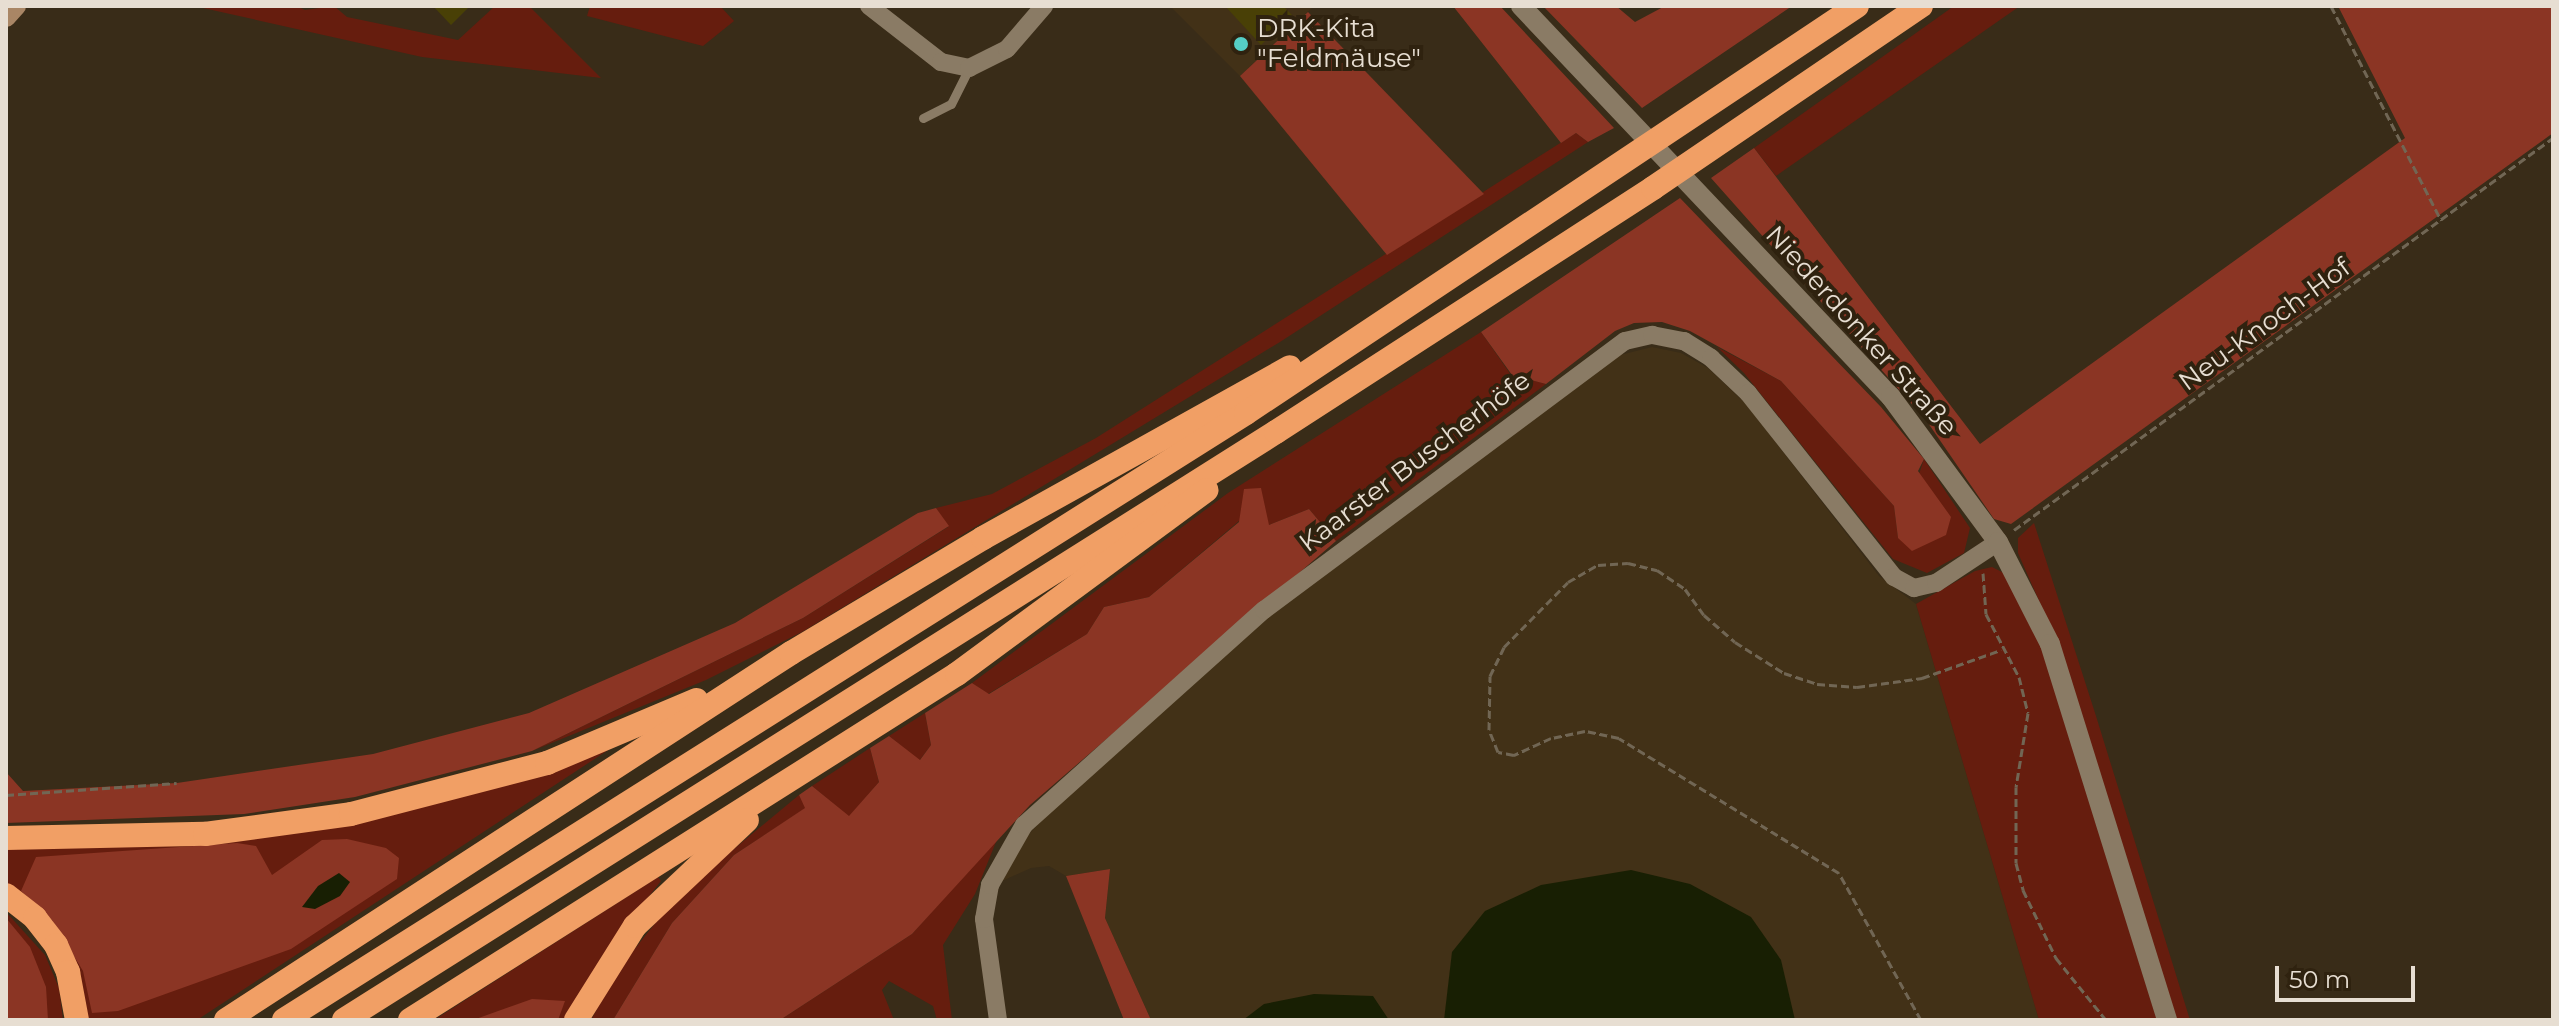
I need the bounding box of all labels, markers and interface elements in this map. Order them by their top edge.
place label: DRK-Kita "Feldmäuse" [1257,13,1421,74]
marker: DRK-Kita "Feldmäuse" [1232,35,1250,53]
street label: Niederdonker Straße [1759,220,1963,442]
street label: Neu-Knoch-Hof [2173,252,2357,398]
street label: Kaarster Buscherhöfe [1294,365,1536,559]
scale bar [2279,950,2419,1000]
text: 50 m [2289,965,2350,994]

